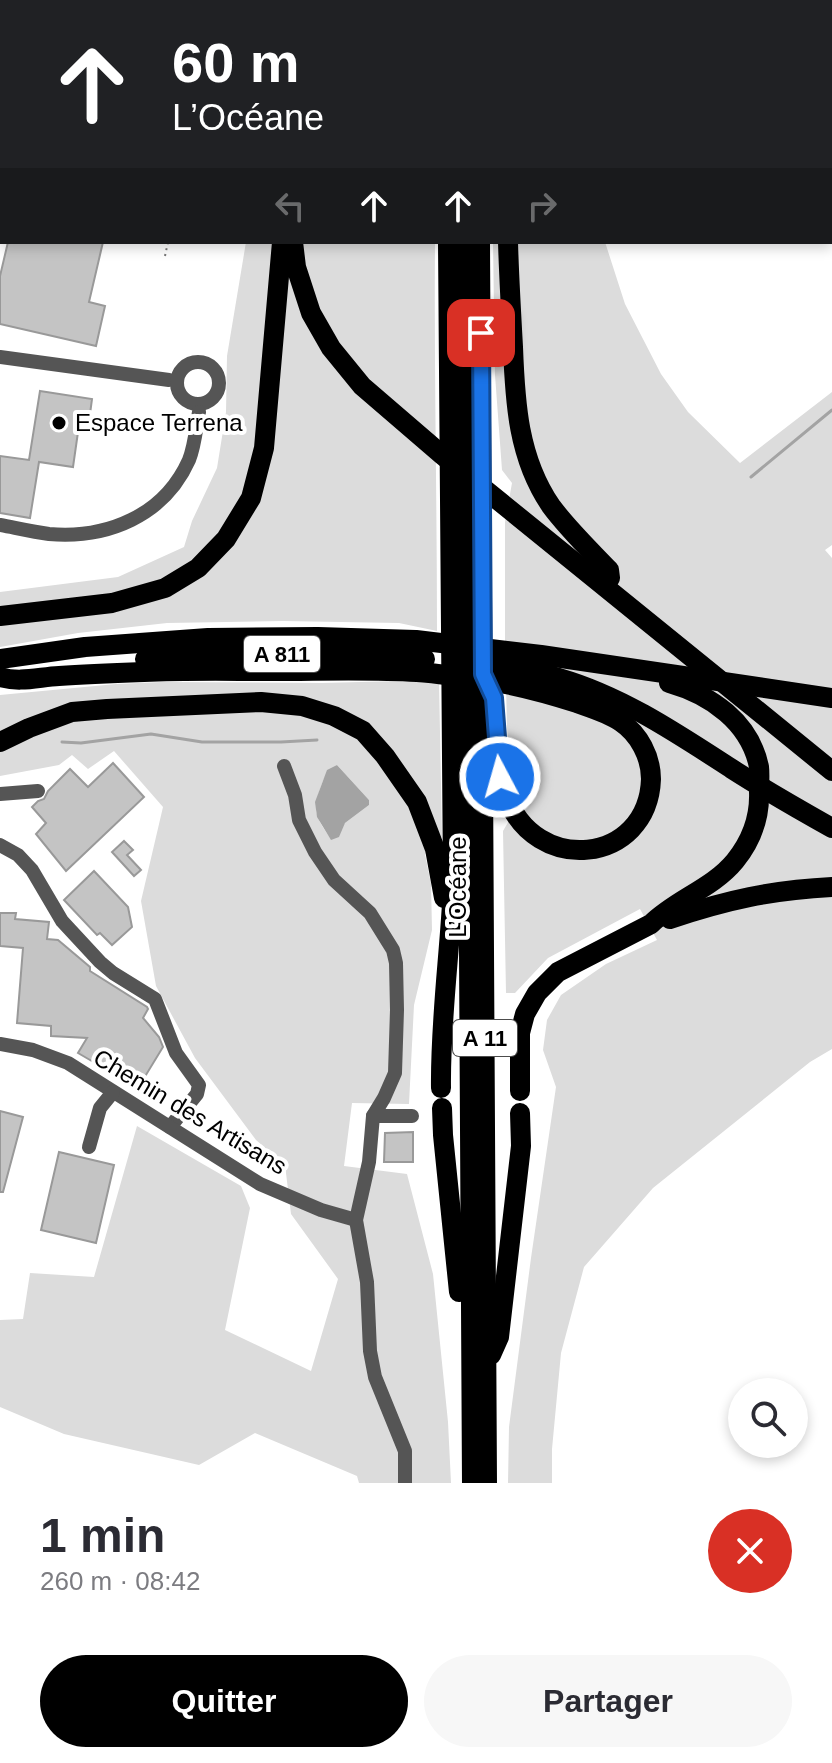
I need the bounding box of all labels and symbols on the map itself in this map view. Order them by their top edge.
pin [447,299,515,367]
place label: Espace Terrena [75,409,243,436]
marker: Espace Terrena [50,414,68,432]
road number: A 811 [244,636,320,672]
position arrow [458,735,542,819]
street label: L’Océane [444,836,471,938]
road number: A 11 [453,1020,517,1056]
street label: Chemin des Artisans [89,1043,292,1180]

